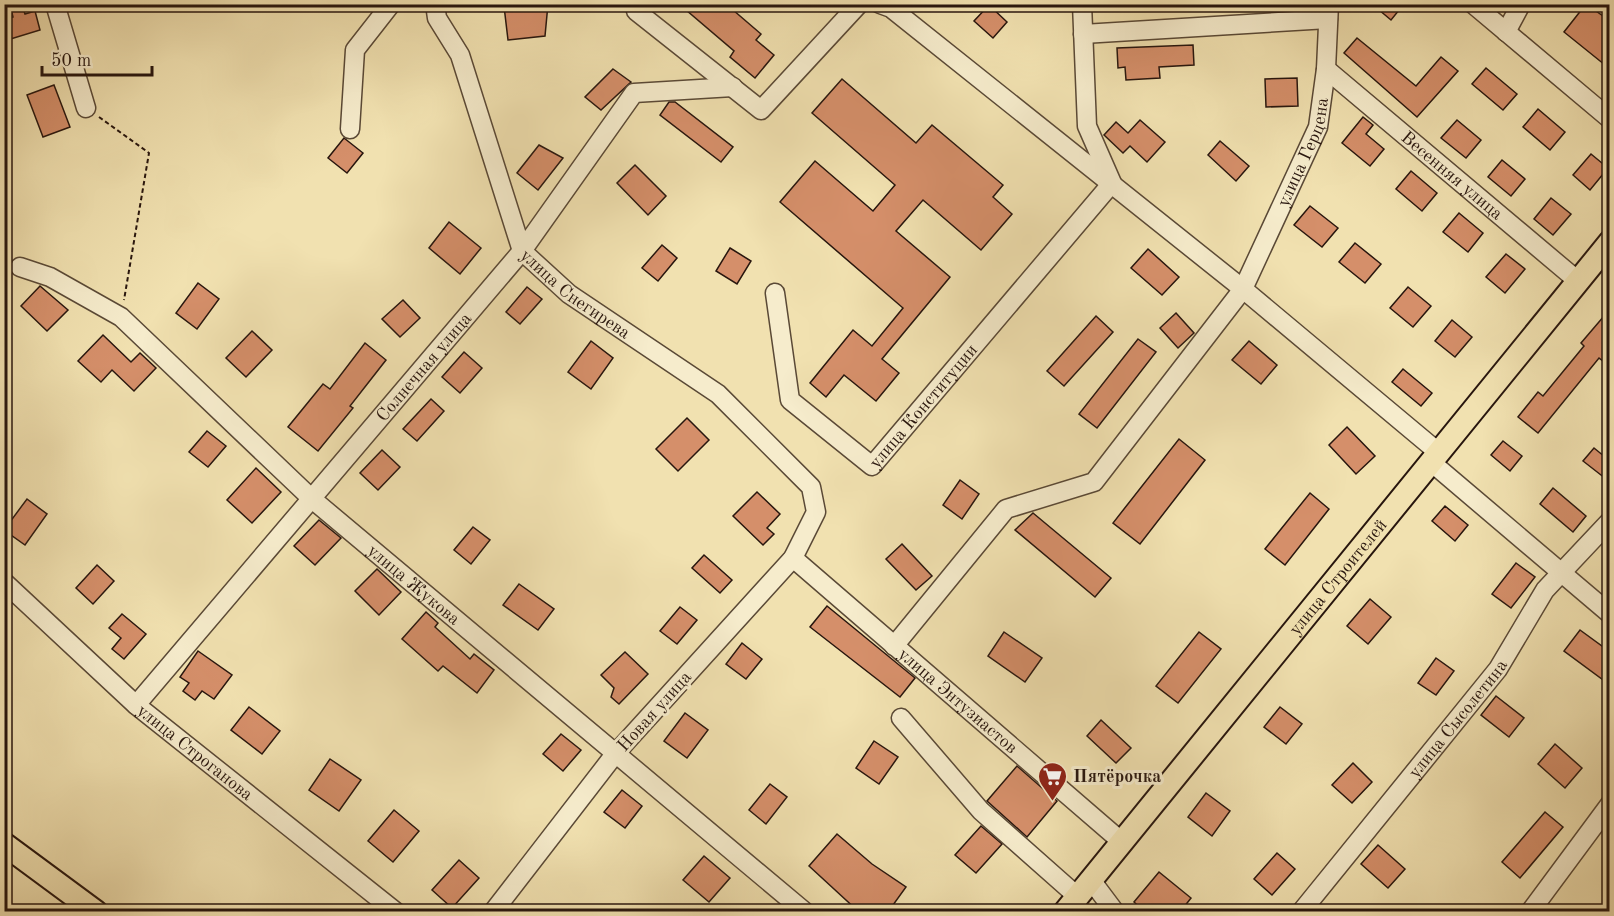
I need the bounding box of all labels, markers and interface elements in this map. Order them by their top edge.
scale bar [42,39,152,77]
text: 50 m [51,52,91,70]
street label: улица Герцена [1274,96,1332,210]
street label: Весенняя улица [1397,128,1506,224]
street label: улица Снегирева [516,246,633,343]
street label: Солнечная улица [373,309,475,425]
street label: улица Конституции [866,341,981,472]
street label: улица Строителей [1286,516,1391,639]
street label: улица Жукова [364,542,463,629]
street label: улица Энтузиастов [894,645,1020,757]
street label: улица Сысолетина [1406,657,1511,782]
street label: Новая улица [614,668,695,755]
street label: улица Строганова [133,701,256,804]
supermarket icon: Пятёрочка [1036,760,1068,802]
place label: Пятёрочка [1073,768,1161,786]

